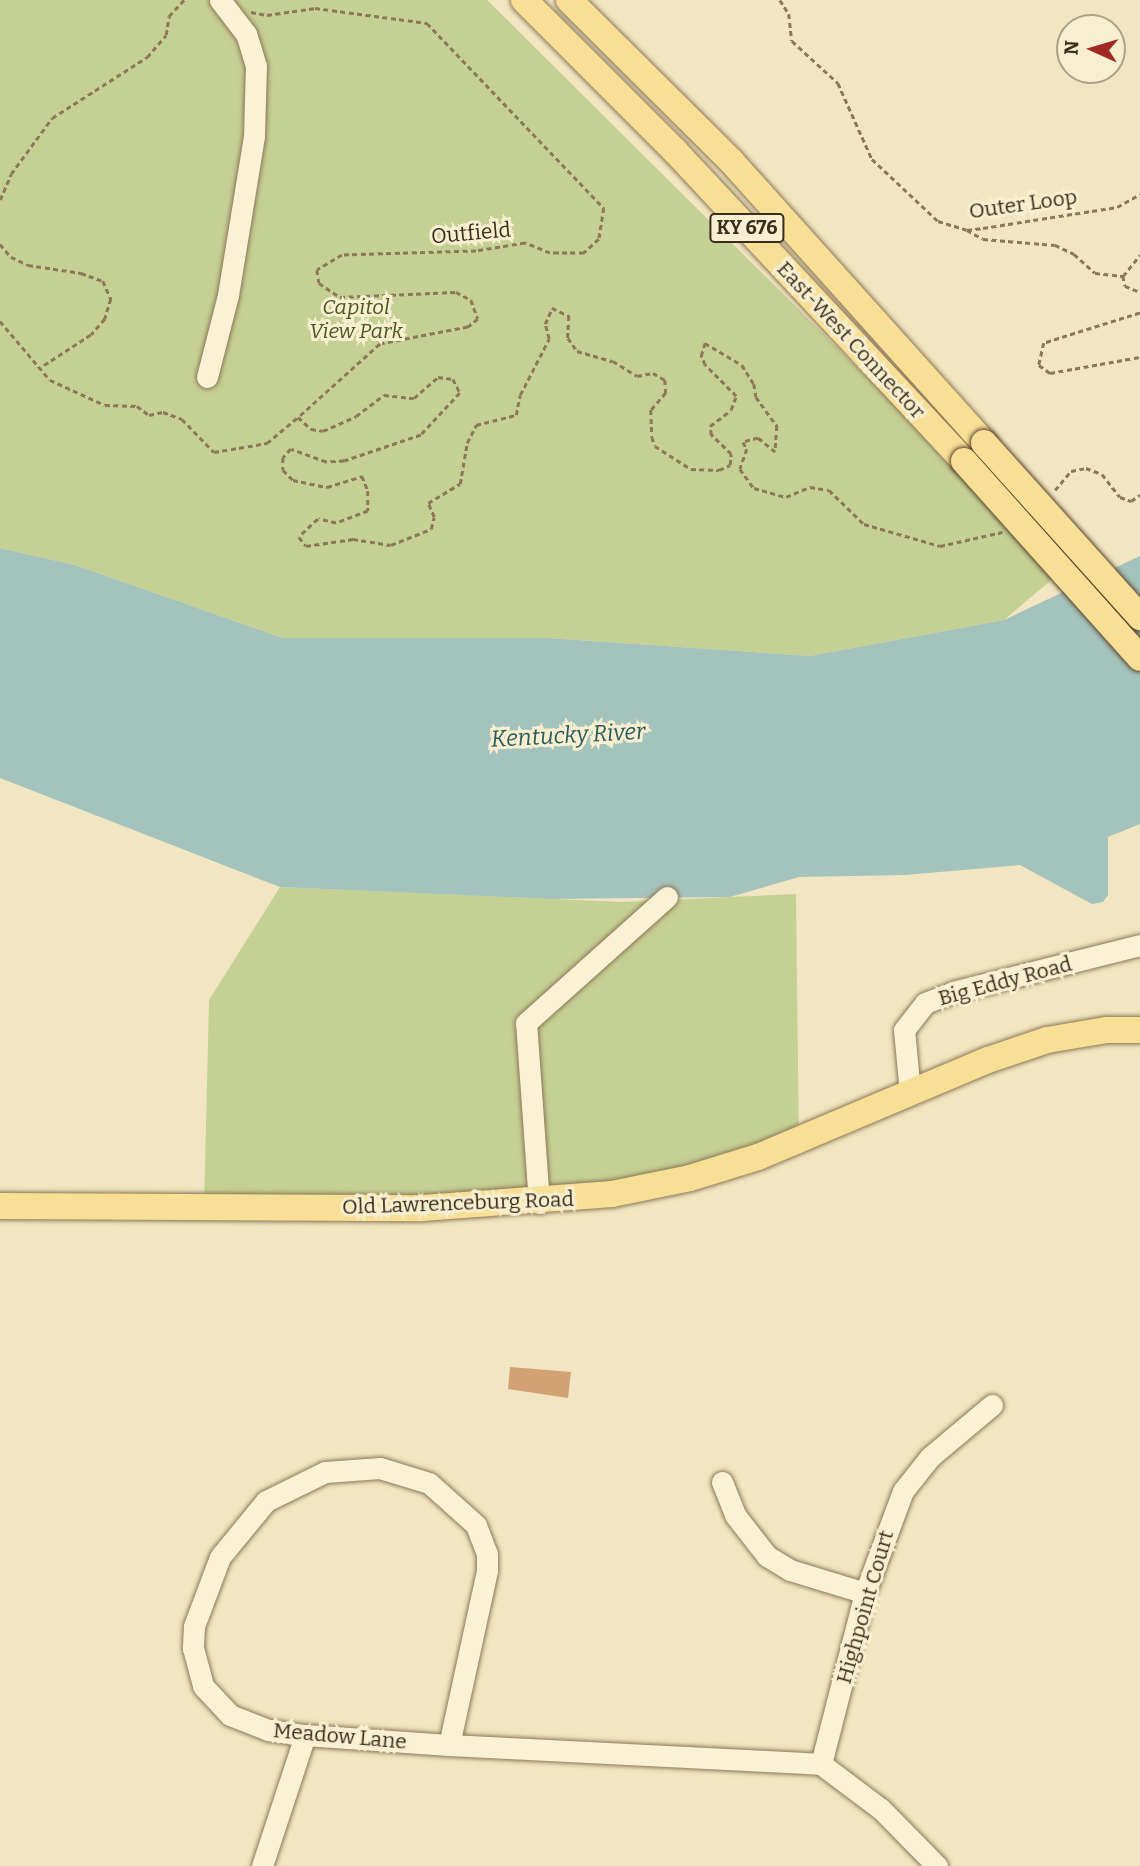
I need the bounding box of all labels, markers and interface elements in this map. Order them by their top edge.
north arrow [1056,14,1126,84]
text: N [1060,40,1084,56]
street label: Outer Loop [967,184,1079,224]
road number: KY 676 [708,212,786,244]
street label: Outfield [430,217,512,249]
street label: East-West Connector [772,256,930,424]
park label: Capitol View Park [309,294,403,344]
water label: Kentucky River [490,717,646,753]
street label: Big Eddy Road [935,951,1075,1011]
street label: Old Lawrenceburg Road [342,1186,574,1220]
street label: Highpoint Court [831,1527,899,1687]
street label: Meadow Lane [272,1718,408,1754]

